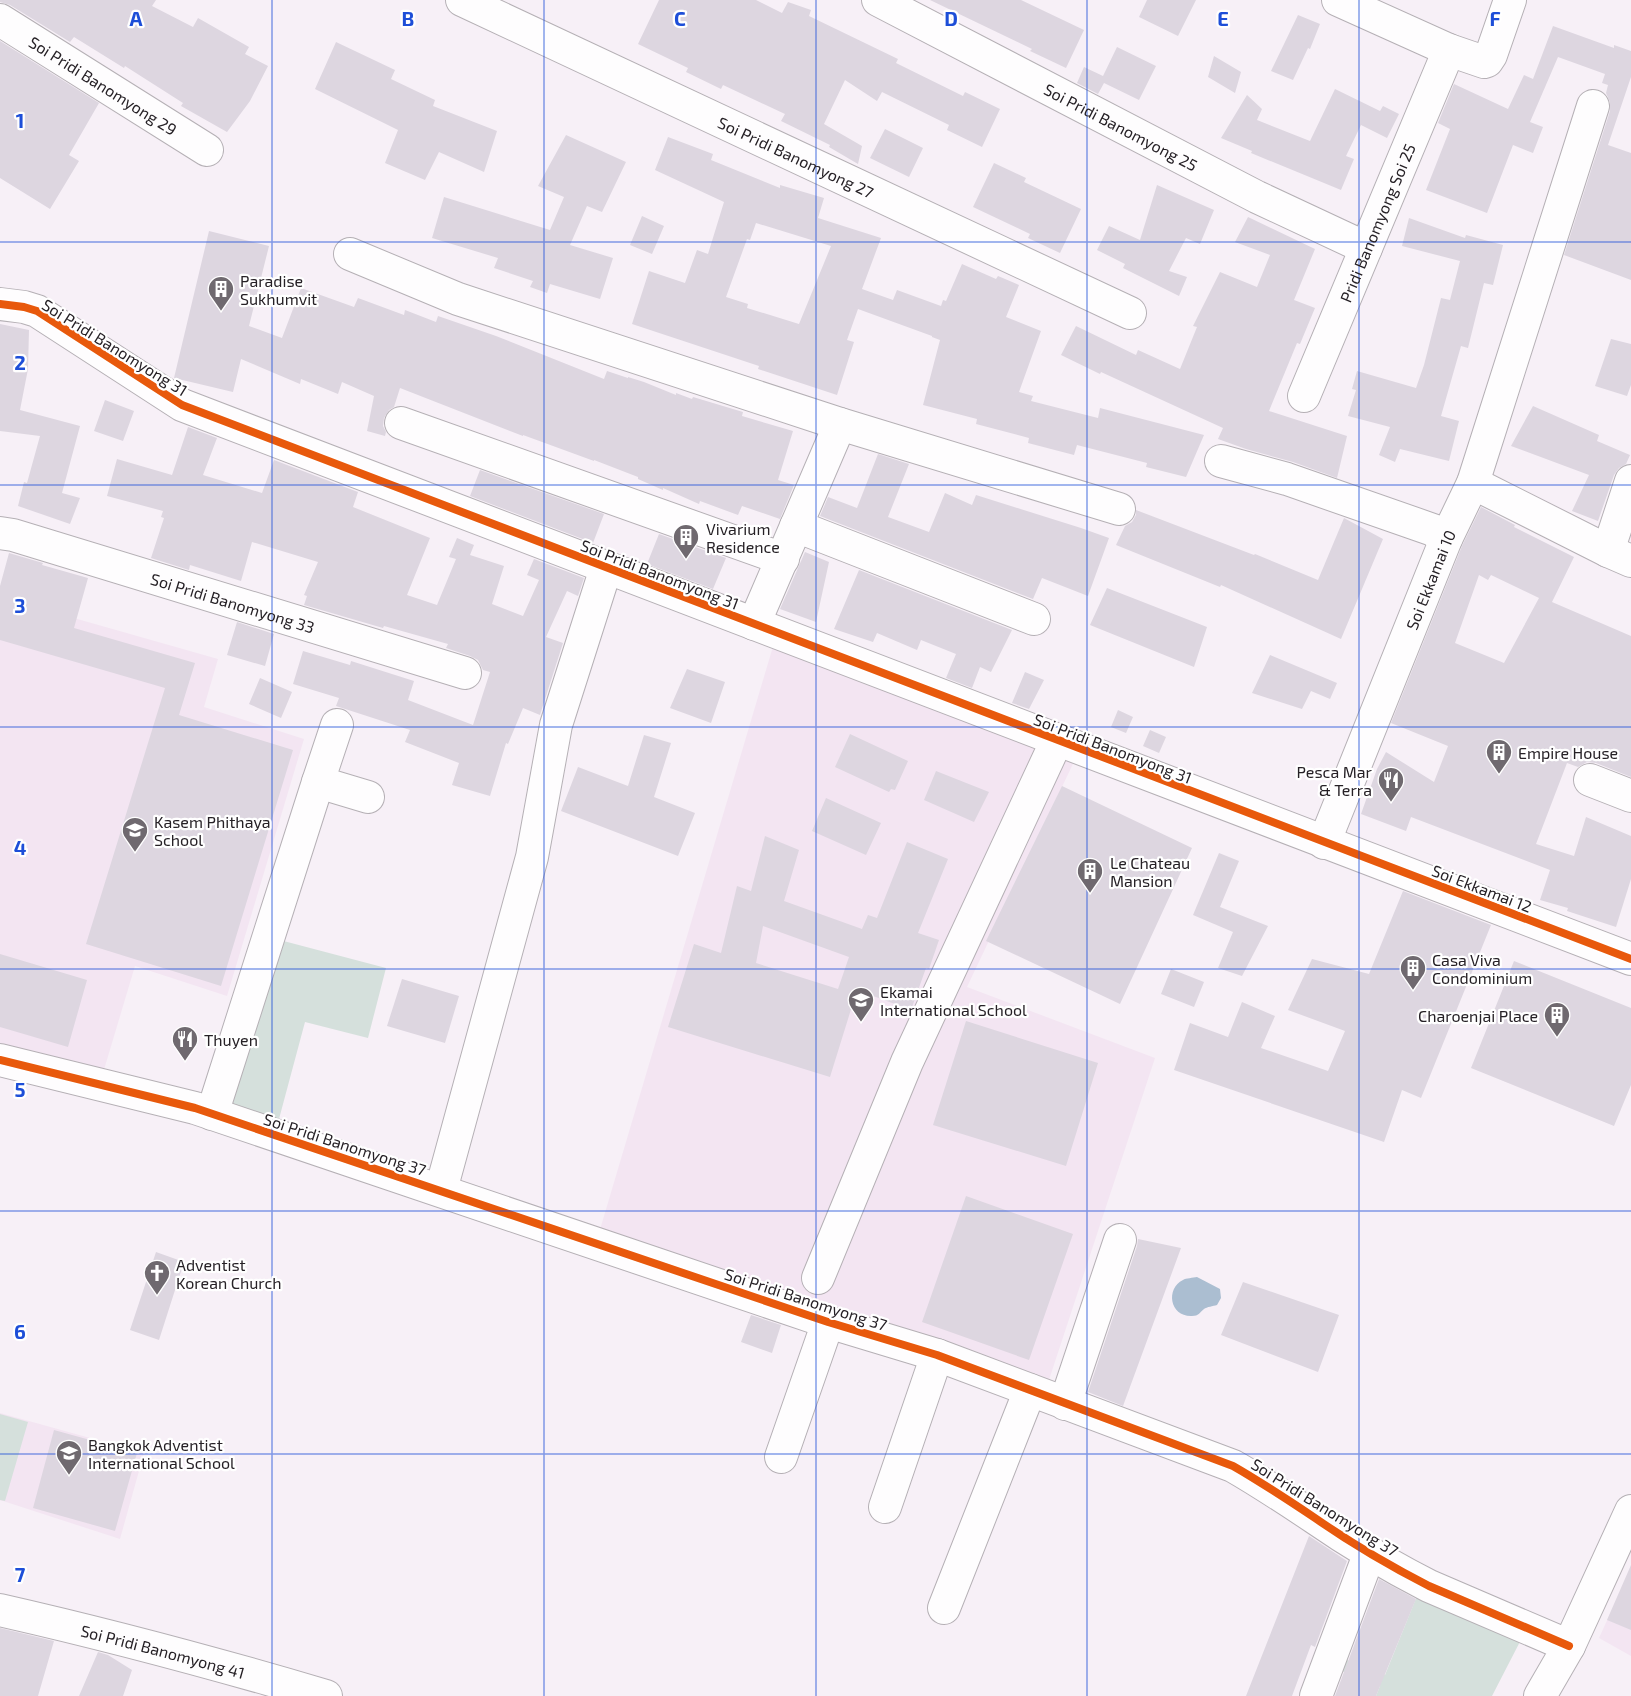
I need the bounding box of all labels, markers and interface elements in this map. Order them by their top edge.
text: A [129,6,143,30]
text: B [402,6,414,30]
text: C [674,6,686,30]
text: D [944,6,958,30]
text: E [1217,6,1229,30]
text: F [1489,6,1501,30]
street label: Soi Pridi Banomyong 29 [26,31,181,138]
street label: Soi Pridi Banomyong 25 [1041,79,1201,174]
text: 1 [16,108,24,132]
street label: Soi Pridi Banomyong 27 [715,112,877,201]
street label: Pridi Banomyong Soi 25 [1335,140,1418,305]
place label: Paradise Sukhumvit [240,271,317,308]
building icon: Paradise Sukhumvit [206,274,236,312]
street label: Soi Pridi Banomyong 31 [39,294,191,400]
text: 2 [14,350,26,374]
place label: Vivarium Residence [706,519,780,556]
building icon: Vivarium Residence [671,522,701,560]
street label: Soi Ekkamai 10 [1401,526,1459,632]
street label: Soi Pridi Banomyong 31 [578,535,742,613]
street label: Soi Pridi Banomyong 33 [149,568,317,636]
text: 3 [14,593,26,617]
street label: Soi Pridi Banomyong 31 [1031,709,1195,787]
building icon: Empire House [1484,737,1514,775]
place label: Empire House [1518,743,1618,762]
place label: Pesca Mar & Terra [1297,762,1373,799]
restaurant icon: Pesca Mar & Terra [1376,765,1406,803]
place label: Kasem Phithaya School [154,812,271,849]
school or university icon: Kasem Phithaya School [120,815,150,853]
text: 4 [14,835,27,859]
place label: Le Chateau Mansion [1110,853,1190,890]
building icon: Le Chateau Mansion [1075,856,1105,894]
street label: Soi Ekkamai 12 [1429,860,1535,916]
place label: Casa Viva Condominium [1432,950,1532,987]
building icon: Casa Viva Condominium [1398,953,1428,991]
place label: Ekamai International School [880,982,1027,1019]
school or university icon: Ekamai International School [846,985,876,1023]
building icon: Charoenjai Place [1542,1000,1572,1038]
place label: Charoenjai Place [1418,1006,1538,1026]
restaurant icon: Thuyen [170,1024,200,1062]
place label: Thuyen [204,1030,258,1049]
text: 5 [14,1077,26,1101]
street label: Soi Pridi Banomyong 37 [261,1109,429,1179]
place label: Adventist Korean Church [176,1255,282,1292]
church icon: Adventist Korean Church [142,1258,172,1296]
street label: Soi Pridi Banomyong 37 [722,1264,890,1334]
text: 6 [14,1319,26,1343]
place label: Bangkok Adventist International School [88,1435,235,1472]
school or university icon: Bangkok Adventist International School [54,1438,84,1476]
street label: Soi Pridi Banomyong 37 [1248,1454,1402,1560]
text: 7 [15,1562,26,1586]
street label: Soi Pridi Banomyong 41 [79,1620,247,1682]

